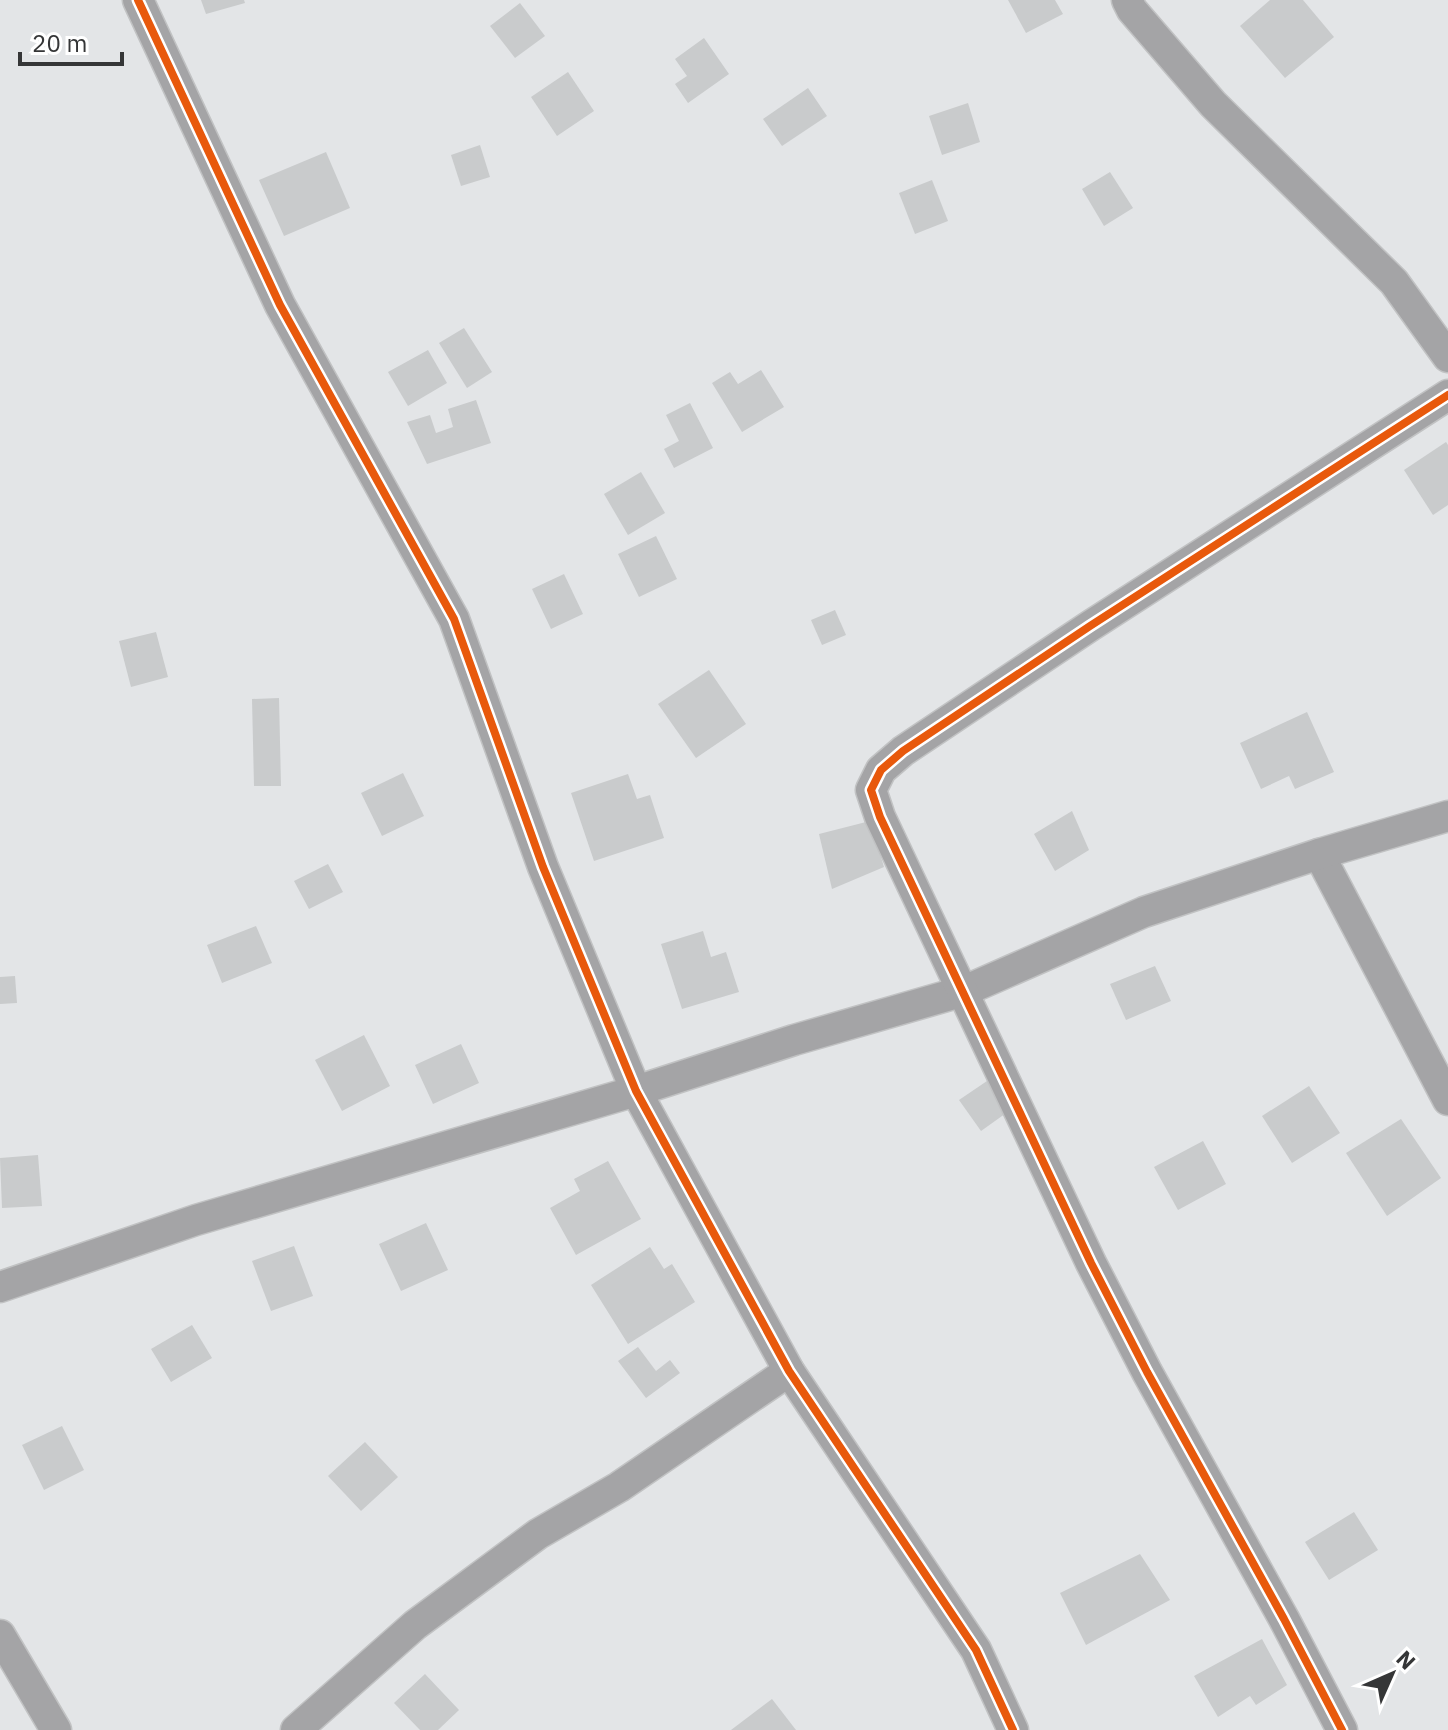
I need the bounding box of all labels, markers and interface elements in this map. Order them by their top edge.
scale bar [20,16,122,66]
text: 20 m [32,27,87,59]
north arrow [1352,1634,1432,1714]
text: N [1391,1644,1422,1675]

